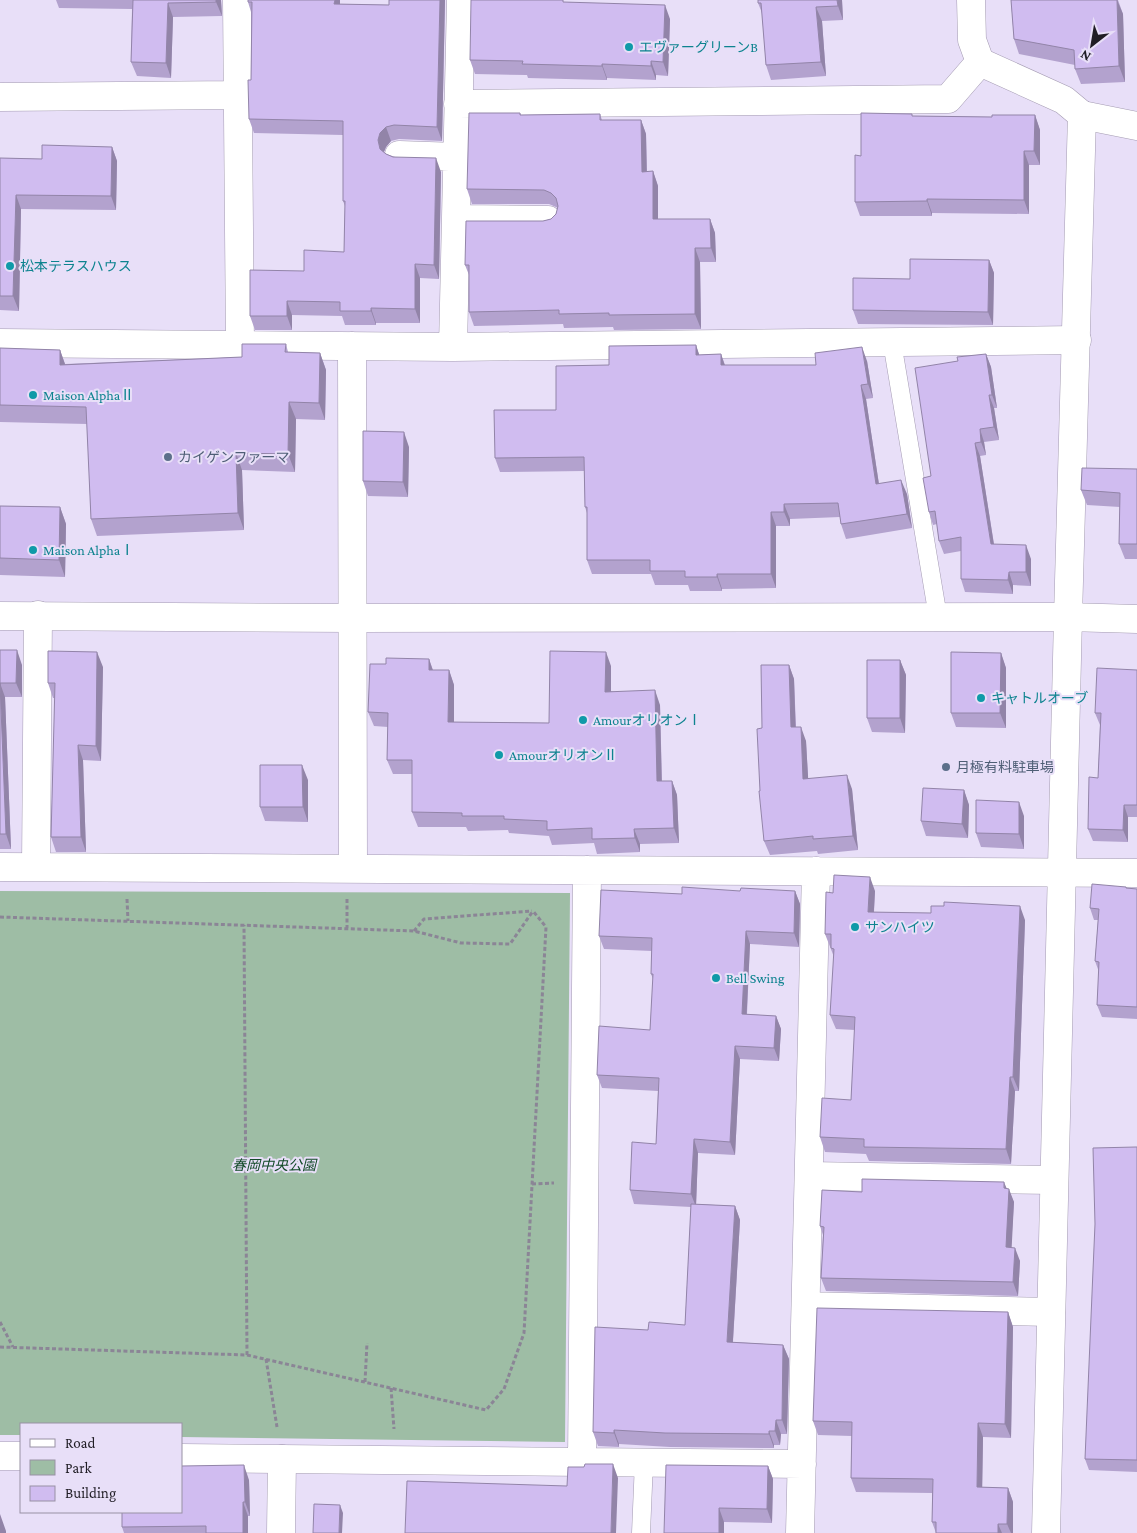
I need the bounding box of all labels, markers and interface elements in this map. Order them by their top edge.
north arrow [1067,20,1117,70]
place label: エヴァーグリーンB [639,39,758,55]
marker: エヴァーグリーンB [623,41,635,53]
text: N [1077,47,1094,65]
place label: 松本テラスハウス [20,258,132,274]
marker: 松本テラスハウス [4,260,16,272]
place label: Maison AlphaⅡ [43,387,134,403]
marker: Maison AlphaⅡ [27,389,39,401]
place label: カイゲンファーマ [178,449,290,465]
marker: カイゲンファーマ [162,451,174,463]
place label: Maison AlphaⅠ [43,542,134,558]
marker: Maison AlphaⅠ [27,544,39,556]
place label: キャトルオーブ [991,690,1088,706]
marker: キャトルオーブ [975,692,987,704]
place label: AmourオリオンⅠ [593,712,702,728]
marker: AmourオリオンⅠ [577,714,589,726]
place label: AmourオリオンⅡ [509,747,618,763]
marker: AmourオリオンⅡ [493,749,505,761]
place label: 月極有料駐車場 [956,759,1054,775]
marker: 月極有料駐車場 [940,761,952,773]
place label: サンハイツ [865,919,935,935]
marker: サンハイツ [849,921,861,933]
place label: Bell Swing [726,970,785,986]
marker: Bell Swing [710,972,722,984]
park label: 春岡中央公園 [232,1157,318,1173]
legend [20,1423,182,1513]
text: Road [65,1435,96,1451]
text: Park [65,1460,92,1476]
text: Building [65,1485,116,1502]

